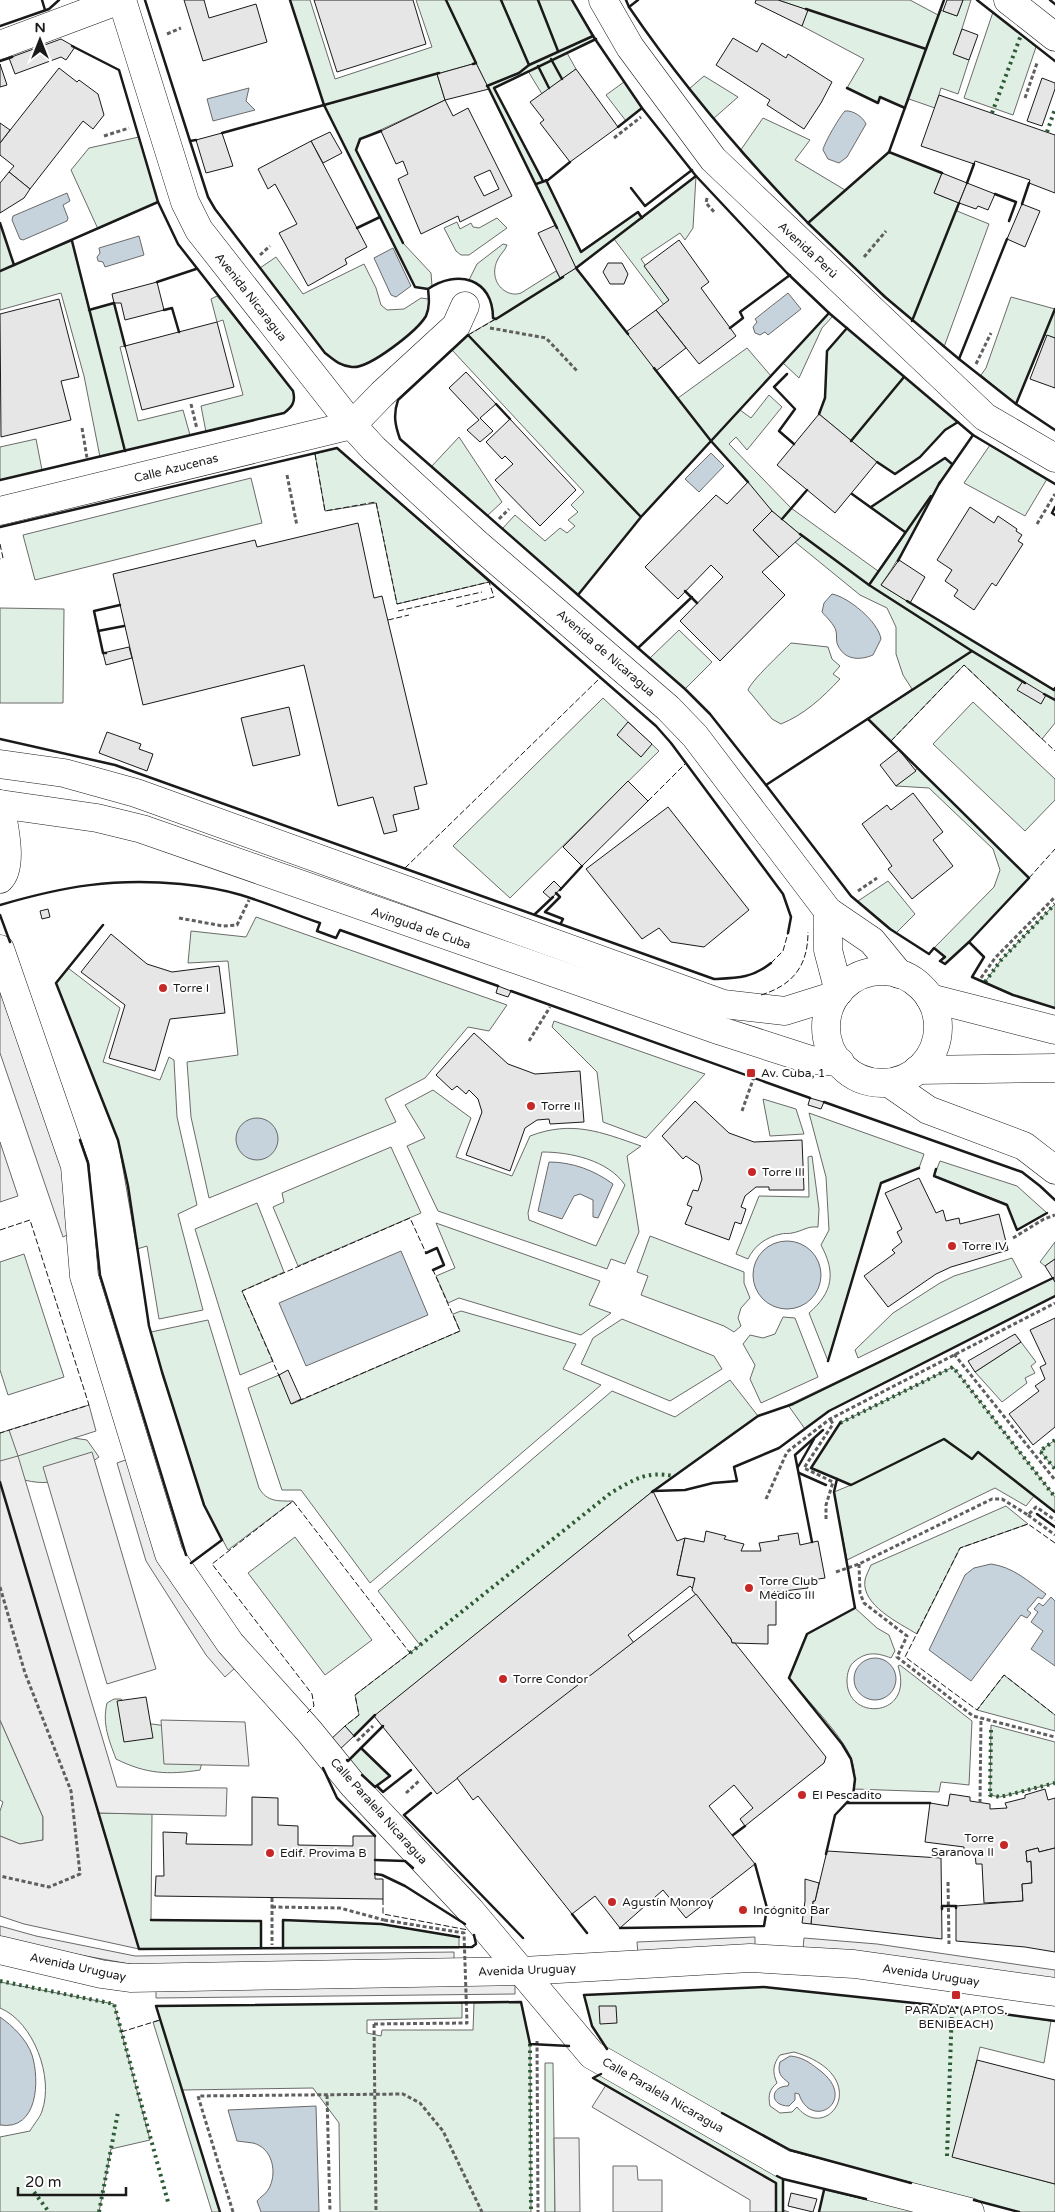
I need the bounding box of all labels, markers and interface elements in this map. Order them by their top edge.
north arrow [15,15,65,65]
text: N [34,19,46,36]
street label: Avenida Perú [775,219,841,281]
street label: Avenida Nicaragua [212,250,290,344]
street label: Calle Azucenas [133,451,220,485]
street label: Avenida de Nicaragua [554,607,658,699]
street label: Avinguda de Cuba [369,904,473,952]
place label: Torre I [173,981,209,995]
marker: Torre I [157,982,169,994]
place label: Av. Cuba, 1 [761,1066,825,1080]
marker: Av. Cuba, 1 [745,1067,757,1079]
place label: Torre II [541,1099,581,1113]
marker: Torre II [525,1100,537,1112]
place label: Torre III [762,1165,805,1179]
marker: Torre III [746,1166,758,1178]
place label: Torre IV [962,1239,1007,1253]
marker: Torre IV [946,1240,958,1252]
place label: Torre Club Médico III [759,1574,818,1602]
marker: Torre Club Médico III [743,1582,755,1594]
place label: Torre Condor [513,1672,588,1686]
marker: Torre Condor [497,1673,509,1685]
street label: Calle Paralela Nicaragua [328,1755,430,1867]
place label: El Pescadito [812,1788,882,1802]
marker: El Pescadito [796,1789,808,1801]
place label: Torre Saranova II [931,1831,994,1859]
marker: Torre Saranova II [998,1839,1010,1851]
place label: Edif. Provima B [280,1846,367,1860]
marker: Edif. Provima B [264,1847,276,1859]
place label: Agustín Monroy [622,1895,714,1909]
marker: Agustín Monroy [606,1896,618,1908]
place label: Incógnito Bar [753,1903,830,1917]
marker: Incógnito Bar [737,1904,749,1916]
street label: Avenida Uruguay [29,1950,128,1984]
street label: Avenida Uruguay [478,1961,577,1979]
street label: Avenida Uruguay [881,1961,981,1989]
marker: PARADA (APTOS. BENIBEACH) [950,1989,962,2001]
place label: PARADA (APTOS. BENIBEACH) [905,2003,1007,2031]
street label: Calle Paralela Nicaragua [600,2054,726,2136]
scale bar [18,2164,125,2196]
text: 20 m [25,2173,62,2191]

